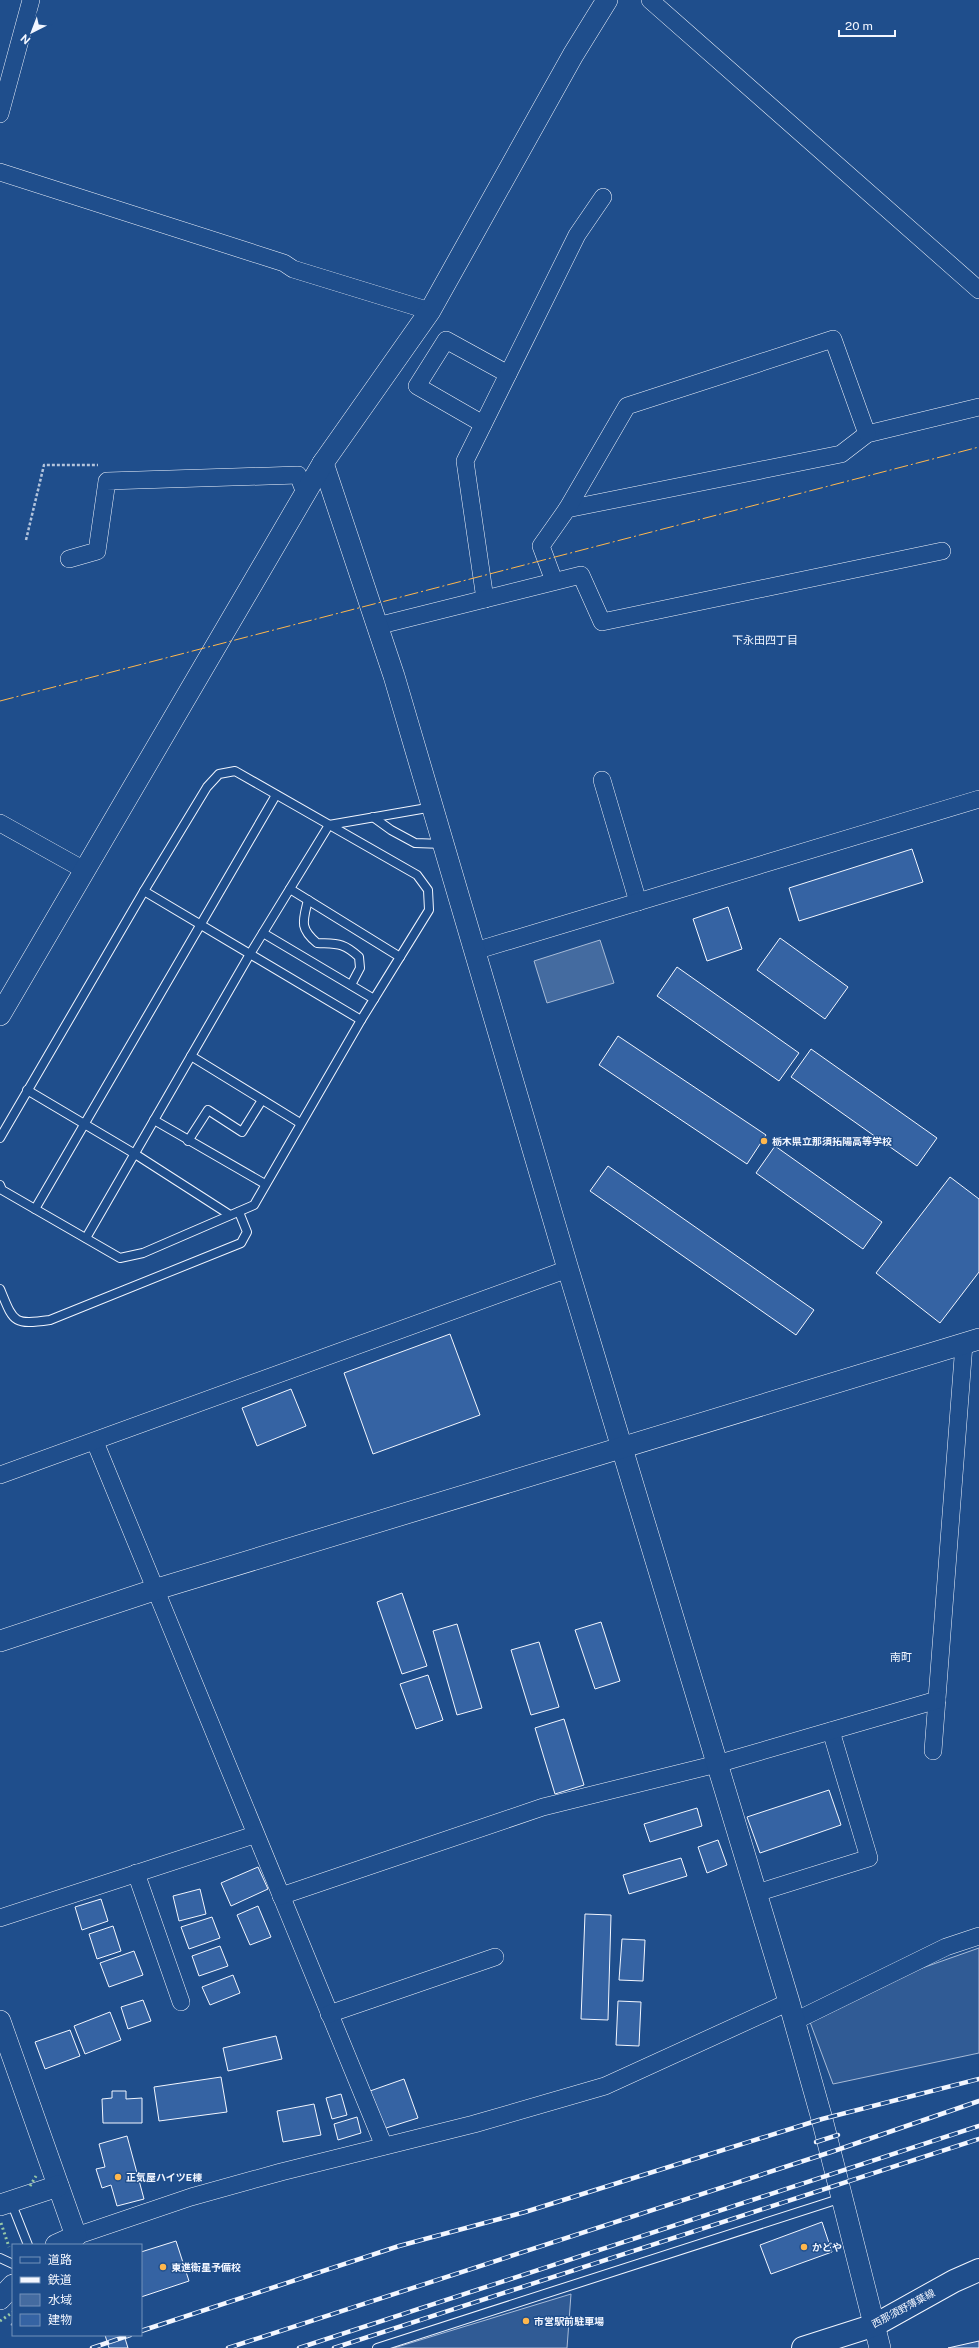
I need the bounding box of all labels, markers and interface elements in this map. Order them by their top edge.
north arrow [12,12,52,52]
scale bar [839,12,895,38]
text: 20 m [845,19,873,33]
text: N [18,32,33,47]
district label: 下永田四丁目 [732,634,798,646]
place label: 栃木県立那須拓陽高等学校 [772,1135,892,1147]
marker: 栃木県立那須拓陽高等学校 [759,1136,769,1146]
district label: 南町 [890,1651,912,1663]
place label: 正気屋ハイツE棟 [126,2171,202,2183]
marker: 正気屋ハイツE棟 [113,2172,123,2182]
place label: かどや [812,2241,842,2253]
marker: かどや [799,2242,809,2252]
legend [12,2244,142,2336]
text: 道路 [48,2253,72,2267]
place label: 東進衛星予備校 [171,2261,241,2273]
marker: 東進衛星予備校 [158,2262,168,2272]
text: 鉄道 [48,2273,72,2287]
street label: 西那須野薄葉線 [869,2286,937,2330]
text: 水域 [48,2293,72,2307]
text: 建物 [48,2313,72,2327]
place label: 市営駅前駐車場 [534,2315,604,2327]
marker: 市営駅前駐車場 [521,2316,531,2326]

